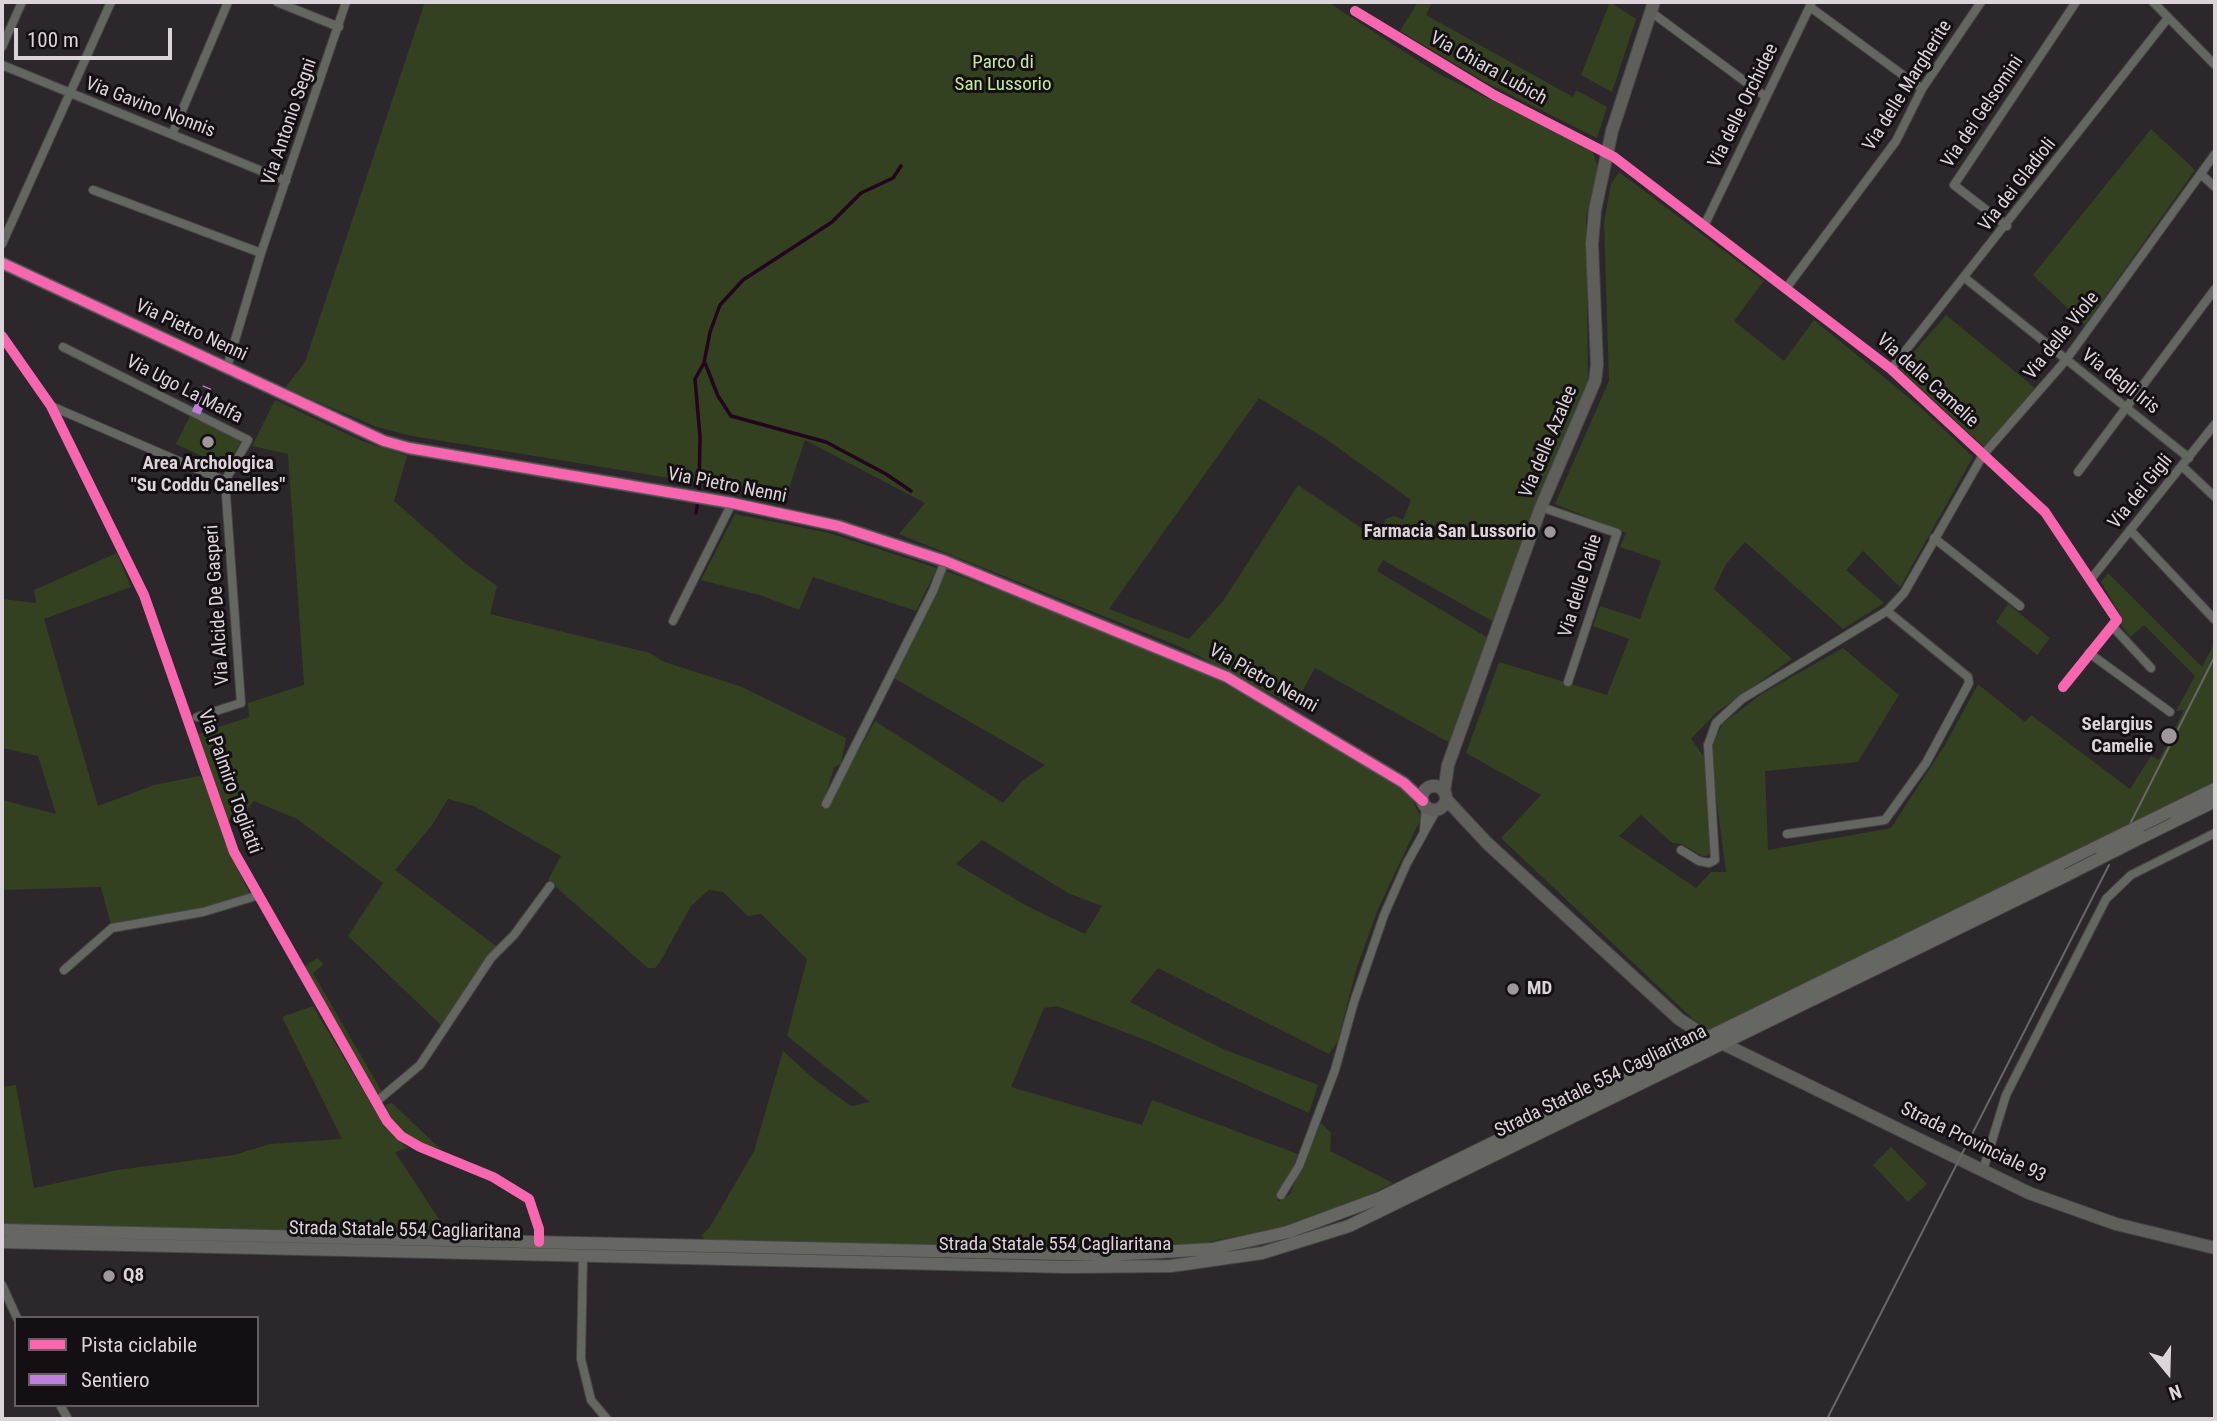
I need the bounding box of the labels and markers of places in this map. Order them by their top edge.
marker: Area Archologica "Su Coddu Canelles" [200,434,216,450]
place label: Area Archologica "Su Coddu Canelles" [131,453,285,497]
place label: Farmacia San Lussorio [1364,521,1536,543]
marker: Farmacia San Lussorio [1542,524,1558,540]
place label: Selargius Camelie [2081,714,2153,758]
marker: Selargius Camelie [2159,726,2179,746]
place label: MD [1527,978,1552,1000]
marker: MD [1505,981,1521,997]
place label: Q8 [123,1265,144,1287]
marker: Q8 [101,1268,117,1284]

